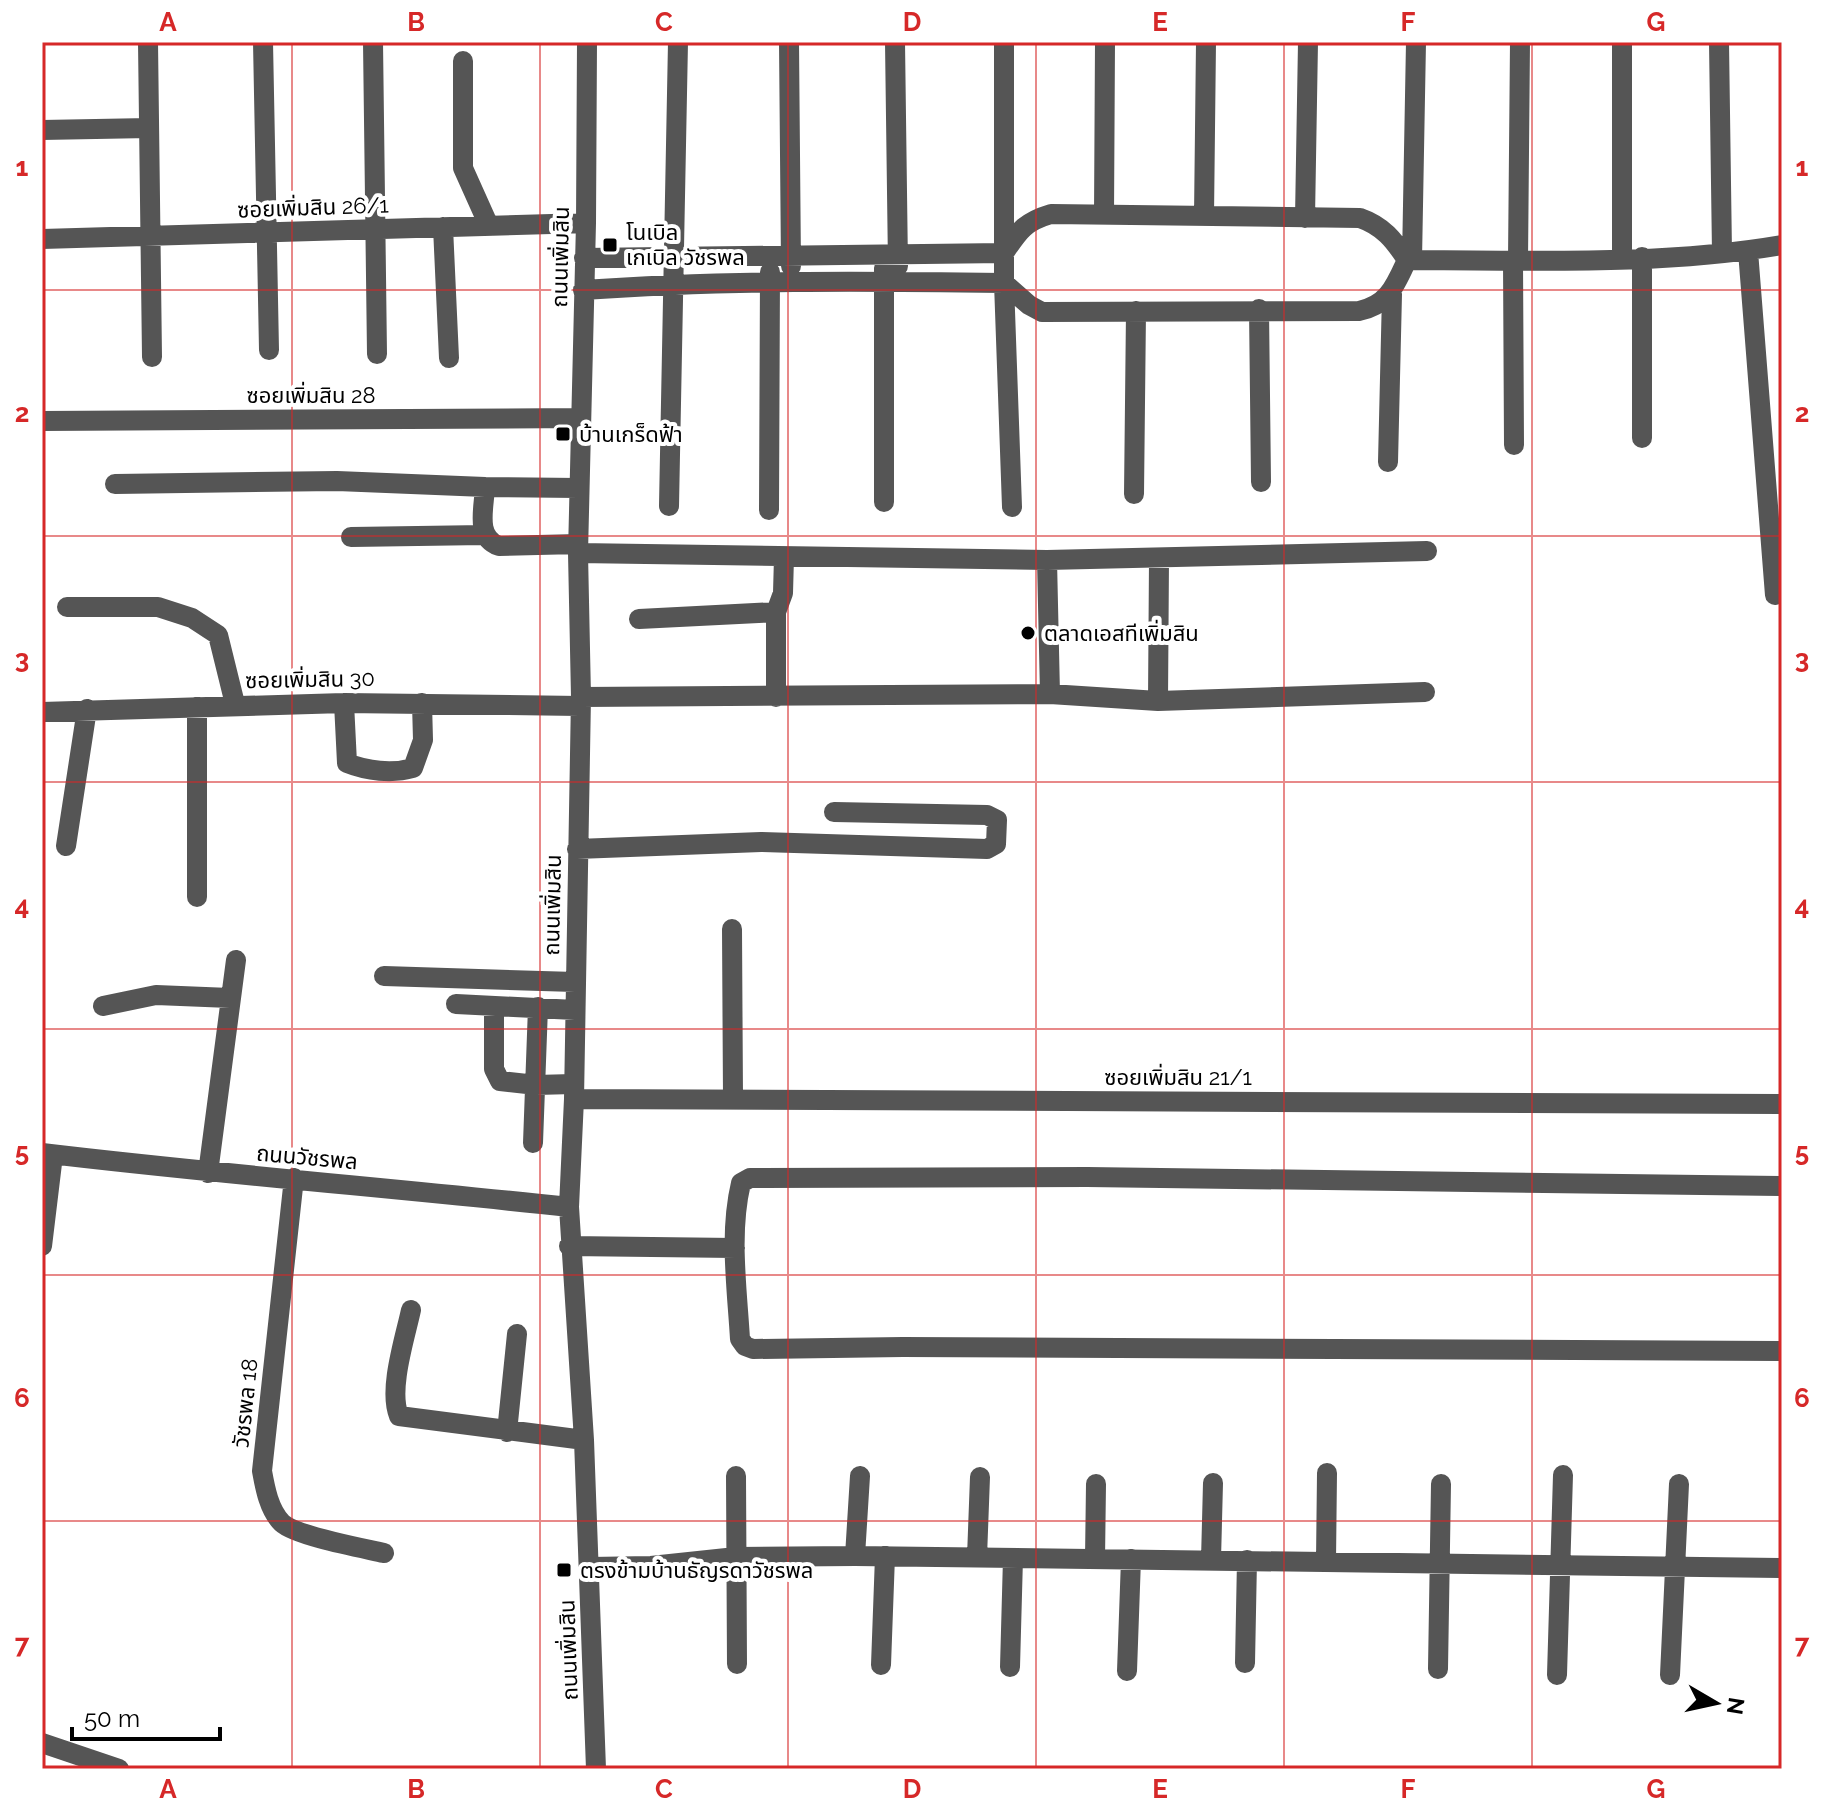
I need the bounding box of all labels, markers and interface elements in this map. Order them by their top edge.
text: A [159,7,177,37]
text: B [407,7,425,37]
text: C [655,7,673,37]
text: D [903,7,921,37]
text: E [1152,7,1168,37]
text: F [1401,7,1416,37]
text: G [1647,7,1665,37]
text: 1 [16,152,29,182]
text: 1 [1796,152,1809,182]
street label: ซอยเพิ่มสิน 26/1 [237,191,389,223]
street label: ถนนเพิ่มสิน [545,206,574,308]
place label: โนเบิล เกเบิล วัชรพล [626,219,745,270]
marker: โนเบิล เกเบิล วัชรพล [601,236,619,254]
street label: ซอยเพิ่มสิน 28 [247,381,376,408]
text: 2 [15,398,29,428]
text: 2 [1795,398,1809,428]
place label: บ้านเกร็ดฟ้า [579,421,683,447]
marker: บ้านเกร็ดฟ้า [554,425,572,443]
place label: ตลาดเอสทีเพิ่มสิน [1044,619,1199,646]
marker: ตลาดเอสทีเพิ่มสิน [1019,624,1037,642]
text: 3 [15,644,29,674]
text: 3 [1795,644,1809,674]
street label: ซอยเพิ่มสิน 30 [245,664,375,693]
street label: ถนนเพิ่มสิน [537,854,566,956]
text: 4 [15,891,29,921]
text: 4 [1795,891,1809,921]
street label: ซอยเพิ่มสิน 21/1 [1104,1063,1252,1090]
text: 5 [15,1137,29,1167]
text: 5 [1795,1137,1809,1167]
street label: ถนนวัชรพล [255,1140,359,1174]
street label: วัชรพล 18 [227,1357,263,1449]
text: 6 [14,1383,30,1413]
text: 6 [1794,1383,1810,1413]
place label: ตรงข้ามบ้านธัญรดาวัชรพล [580,1557,813,1583]
marker: ตรงข้ามบ้านธัญรดาวัชรพล [555,1561,573,1579]
street label: ถนนเพิ่มสิน [553,1599,583,1701]
text: 7 [15,1629,30,1659]
text: 7 [1795,1629,1810,1659]
north arrow [1676,1663,1756,1743]
scale bar [72,1691,220,1741]
text: N [1722,1696,1750,1716]
text: 50 m [84,1704,140,1733]
text: A [159,1774,177,1804]
text: B [407,1774,425,1804]
text: C [655,1774,673,1804]
text: D [903,1774,921,1804]
text: E [1152,1774,1168,1804]
text: F [1401,1774,1416,1804]
text: G [1647,1774,1665,1804]

